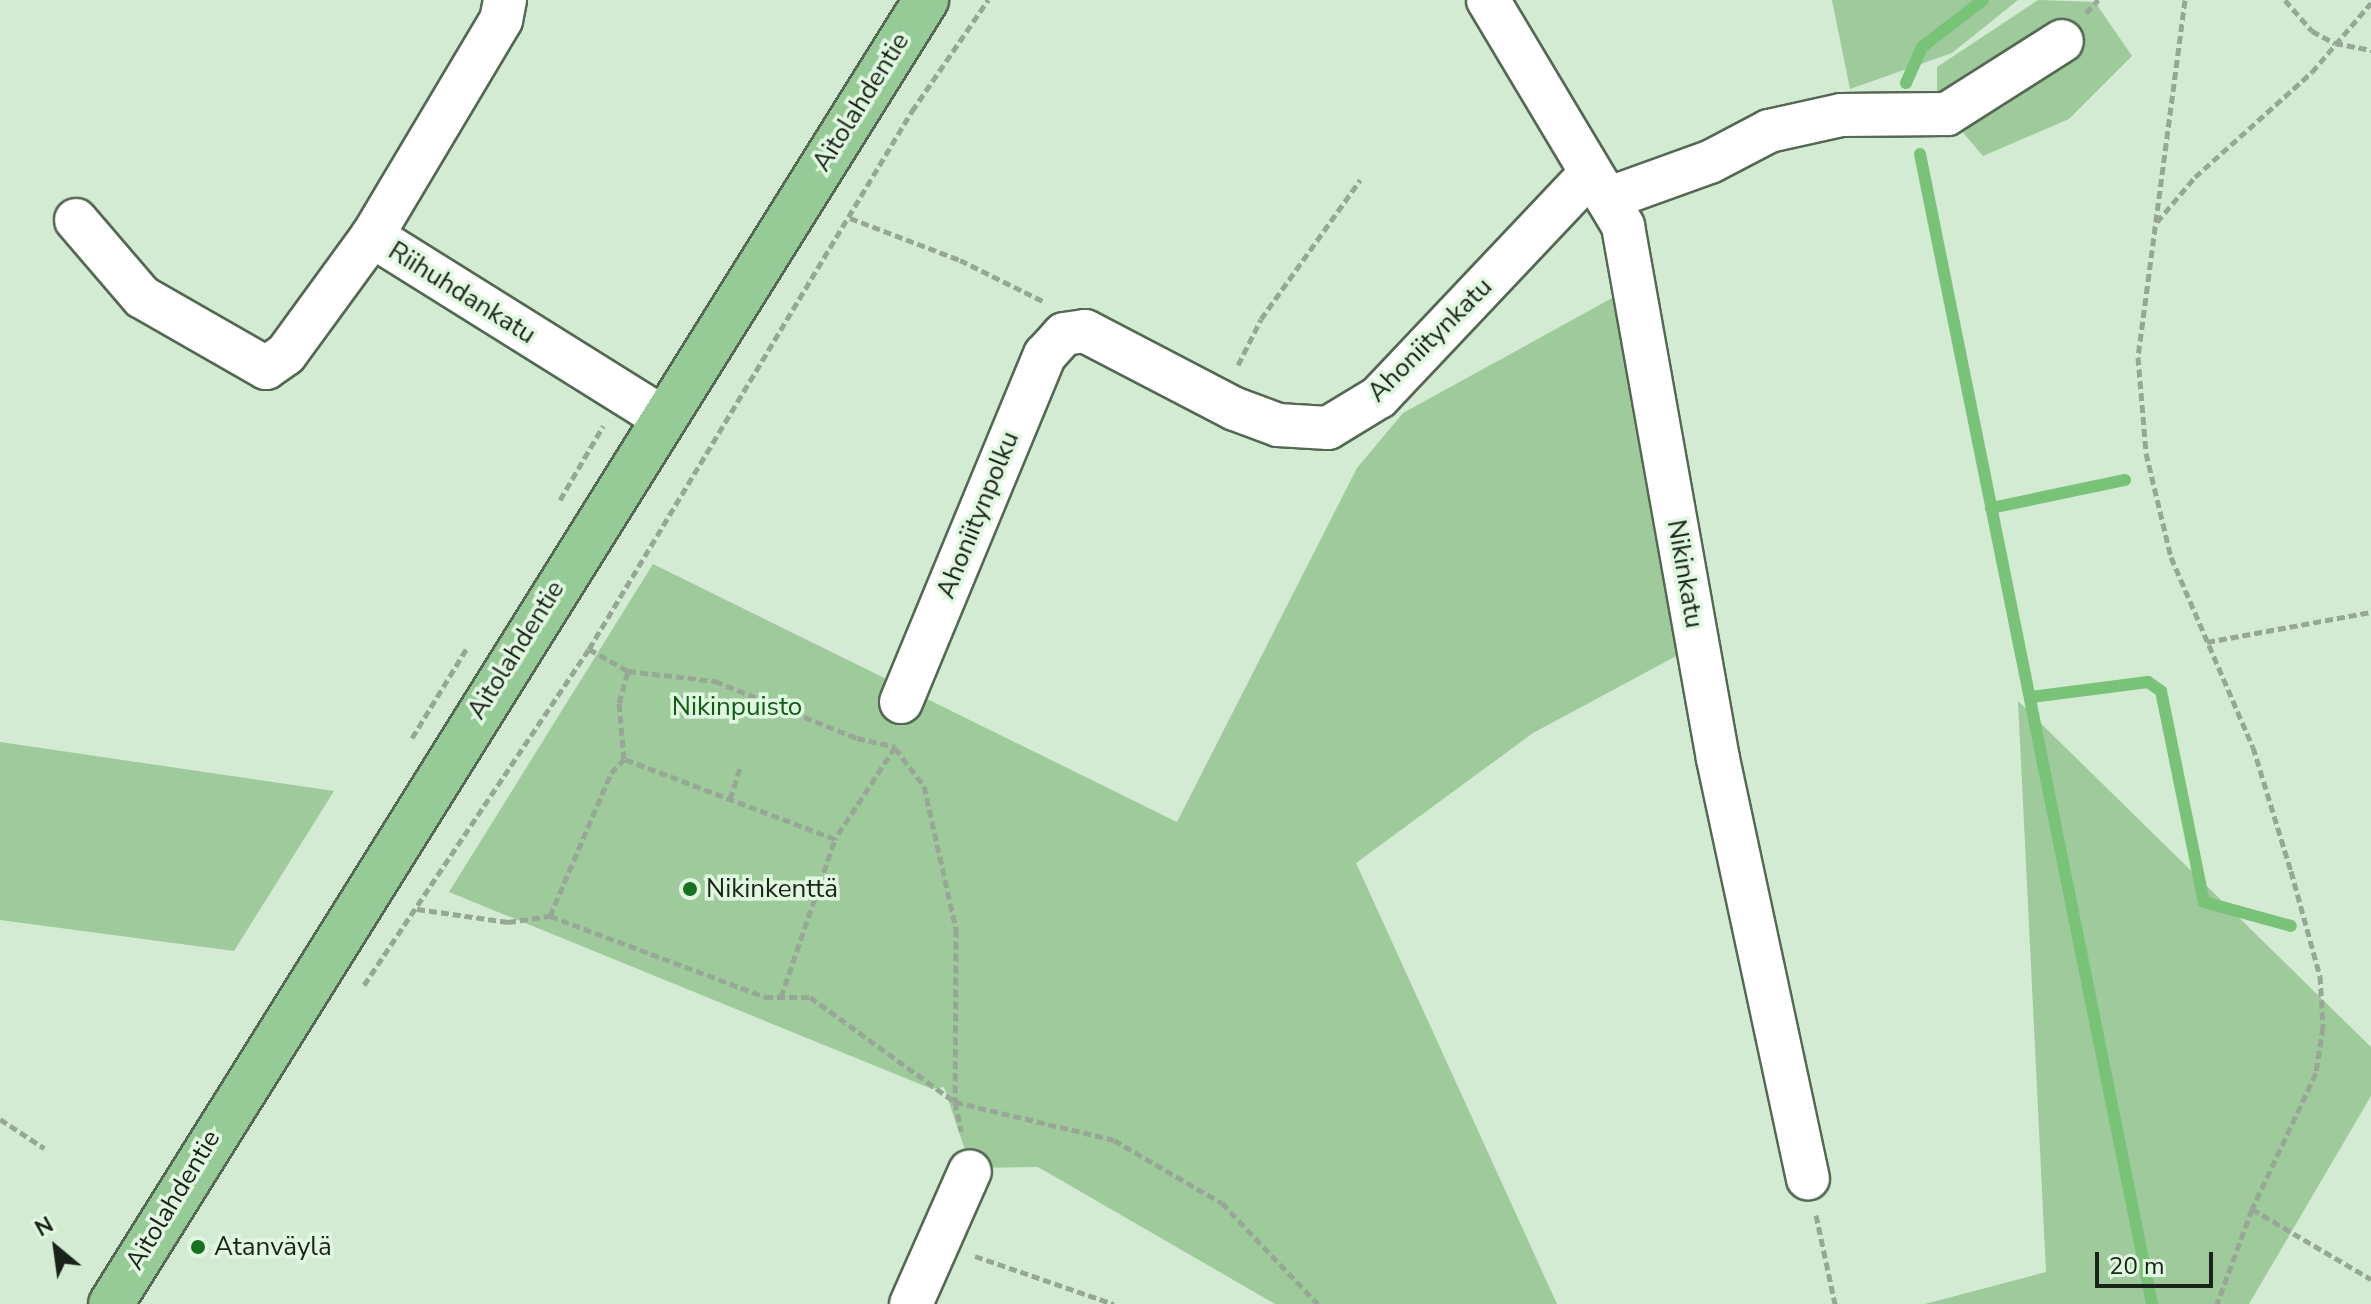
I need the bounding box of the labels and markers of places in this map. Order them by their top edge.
place label: Nikinkenttä [706,873,838,905]
marker: Nikinkenttä [681,880,699,898]
place label: Atanväylä [214,1231,332,1263]
marker: Atanväylä [189,1238,207,1256]

